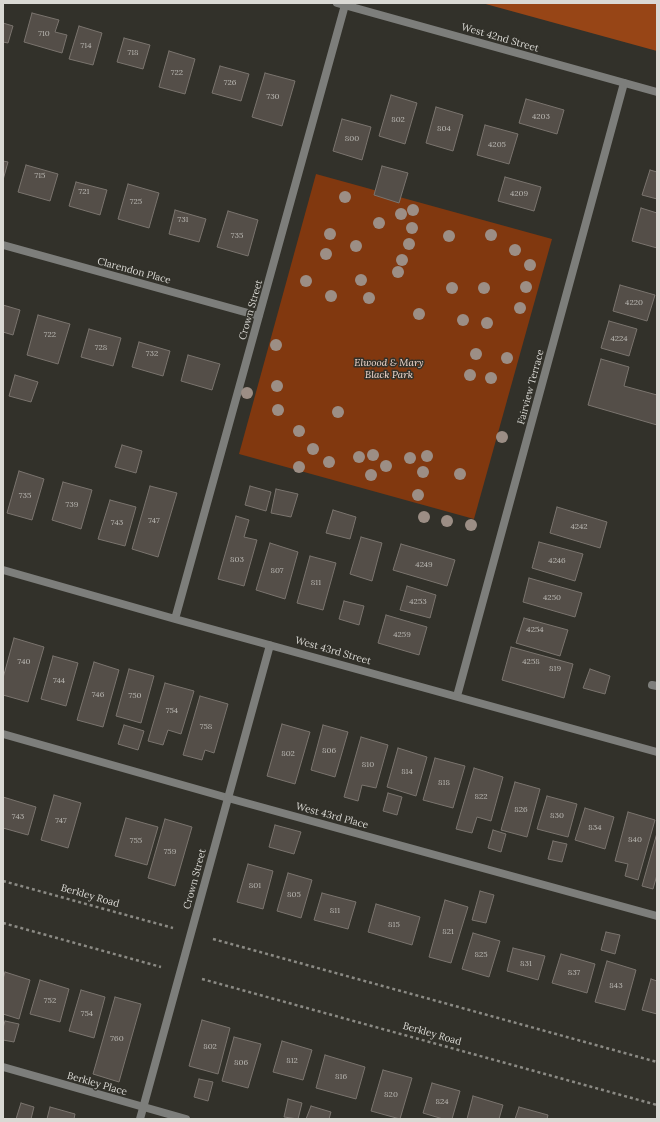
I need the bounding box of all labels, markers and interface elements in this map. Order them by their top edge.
street label: West 42nd Street [460,21,540,55]
house number: 710 [38,29,50,39]
house number: 714 [81,41,91,51]
house number: 718 [127,48,139,58]
house number: 722 [171,68,183,78]
house number: 726 [224,78,236,88]
house number: 730 [266,92,280,102]
house number: 4203 [532,112,550,122]
house number: 802 [391,115,405,125]
house number: 804 [437,124,451,134]
house number: 800 [345,134,359,144]
house number: 4205 [488,140,506,150]
house number: 715 [35,171,45,181]
house number: 721 [79,187,89,197]
house number: 4209 [510,189,528,199]
house number: 725 [130,197,142,207]
house number: 731 [177,215,189,225]
house number: 735 [231,231,243,241]
street label: Clarendon Place [96,255,172,287]
street label: Crown Street [237,279,265,341]
house number: 4220 [625,298,643,308]
house number: 722 [44,330,56,340]
house number: 4224 [610,334,628,344]
house number: 728 [95,343,107,353]
street label: Fairview Terrace [515,348,547,426]
house number: 732 [146,349,158,359]
park label: Elwood & Mary Black Park [354,357,424,380]
house number: 735 [19,491,31,501]
house number: 739 [66,500,78,510]
house number: 747 [148,516,160,526]
house number: 743 [111,518,123,528]
house number: 4242 [570,522,588,532]
house number: 803 [230,555,244,565]
house number: 4246 [548,556,566,566]
house number: 4249 [415,560,433,570]
house number: 807 [271,566,283,576]
house number: 811 [311,578,321,588]
house number: 4250 [543,593,561,603]
house number: 4253 [409,597,427,607]
house number: 4254 [526,625,544,635]
house number: 4259 [393,630,411,640]
street label: West 43rd Street [294,634,372,668]
house number: 740 [18,657,30,667]
house number: 4258 [522,657,540,667]
house number: 819 [549,664,561,674]
house number: 744 [53,676,65,686]
house number: 746 [92,690,104,700]
house number: 750 [128,691,142,701]
house number: 754 [166,706,178,716]
house number: 758 [200,722,212,732]
house number: 806 [322,746,336,756]
house number: 802 [281,749,295,759]
house number: 810 [362,760,374,770]
house number: 814 [401,767,413,777]
house number: 818 [438,778,450,788]
house number: 822 [474,792,488,802]
street label: West 43rd Place [294,801,370,831]
house number: 826 [514,805,528,815]
house number: 830 [550,811,564,821]
house number: 743 [12,812,24,822]
house number: 747 [55,816,67,826]
house number: 834 [588,823,602,833]
house number: 840 [628,835,642,845]
house number: 755 [130,836,142,846]
house number: 759 [164,847,176,857]
street label: Crown Street [181,847,209,911]
house number: 801 [249,881,261,891]
street label: Berkley Road [59,882,121,910]
house number: 805 [287,890,301,900]
house number: 811 [330,906,340,916]
house number: 815 [388,920,400,930]
house number: 821 [442,927,454,937]
house number: 825 [474,950,488,960]
house number: 831 [520,959,532,969]
house number: 837 [568,968,580,978]
house number: 843 [609,981,623,991]
house number: 752 [44,996,56,1006]
house number: 754 [81,1009,93,1019]
street label: Berkley Road [401,1020,463,1048]
house number: 760 [110,1034,124,1044]
house number: 802 [203,1042,217,1052]
house number: 812 [286,1056,298,1066]
house number: 806 [234,1058,248,1068]
street label: Berkley Place [66,1070,128,1098]
house number: 816 [335,1072,347,1082]
house number: 820 [384,1090,398,1100]
house number: 824 [436,1097,448,1107]

